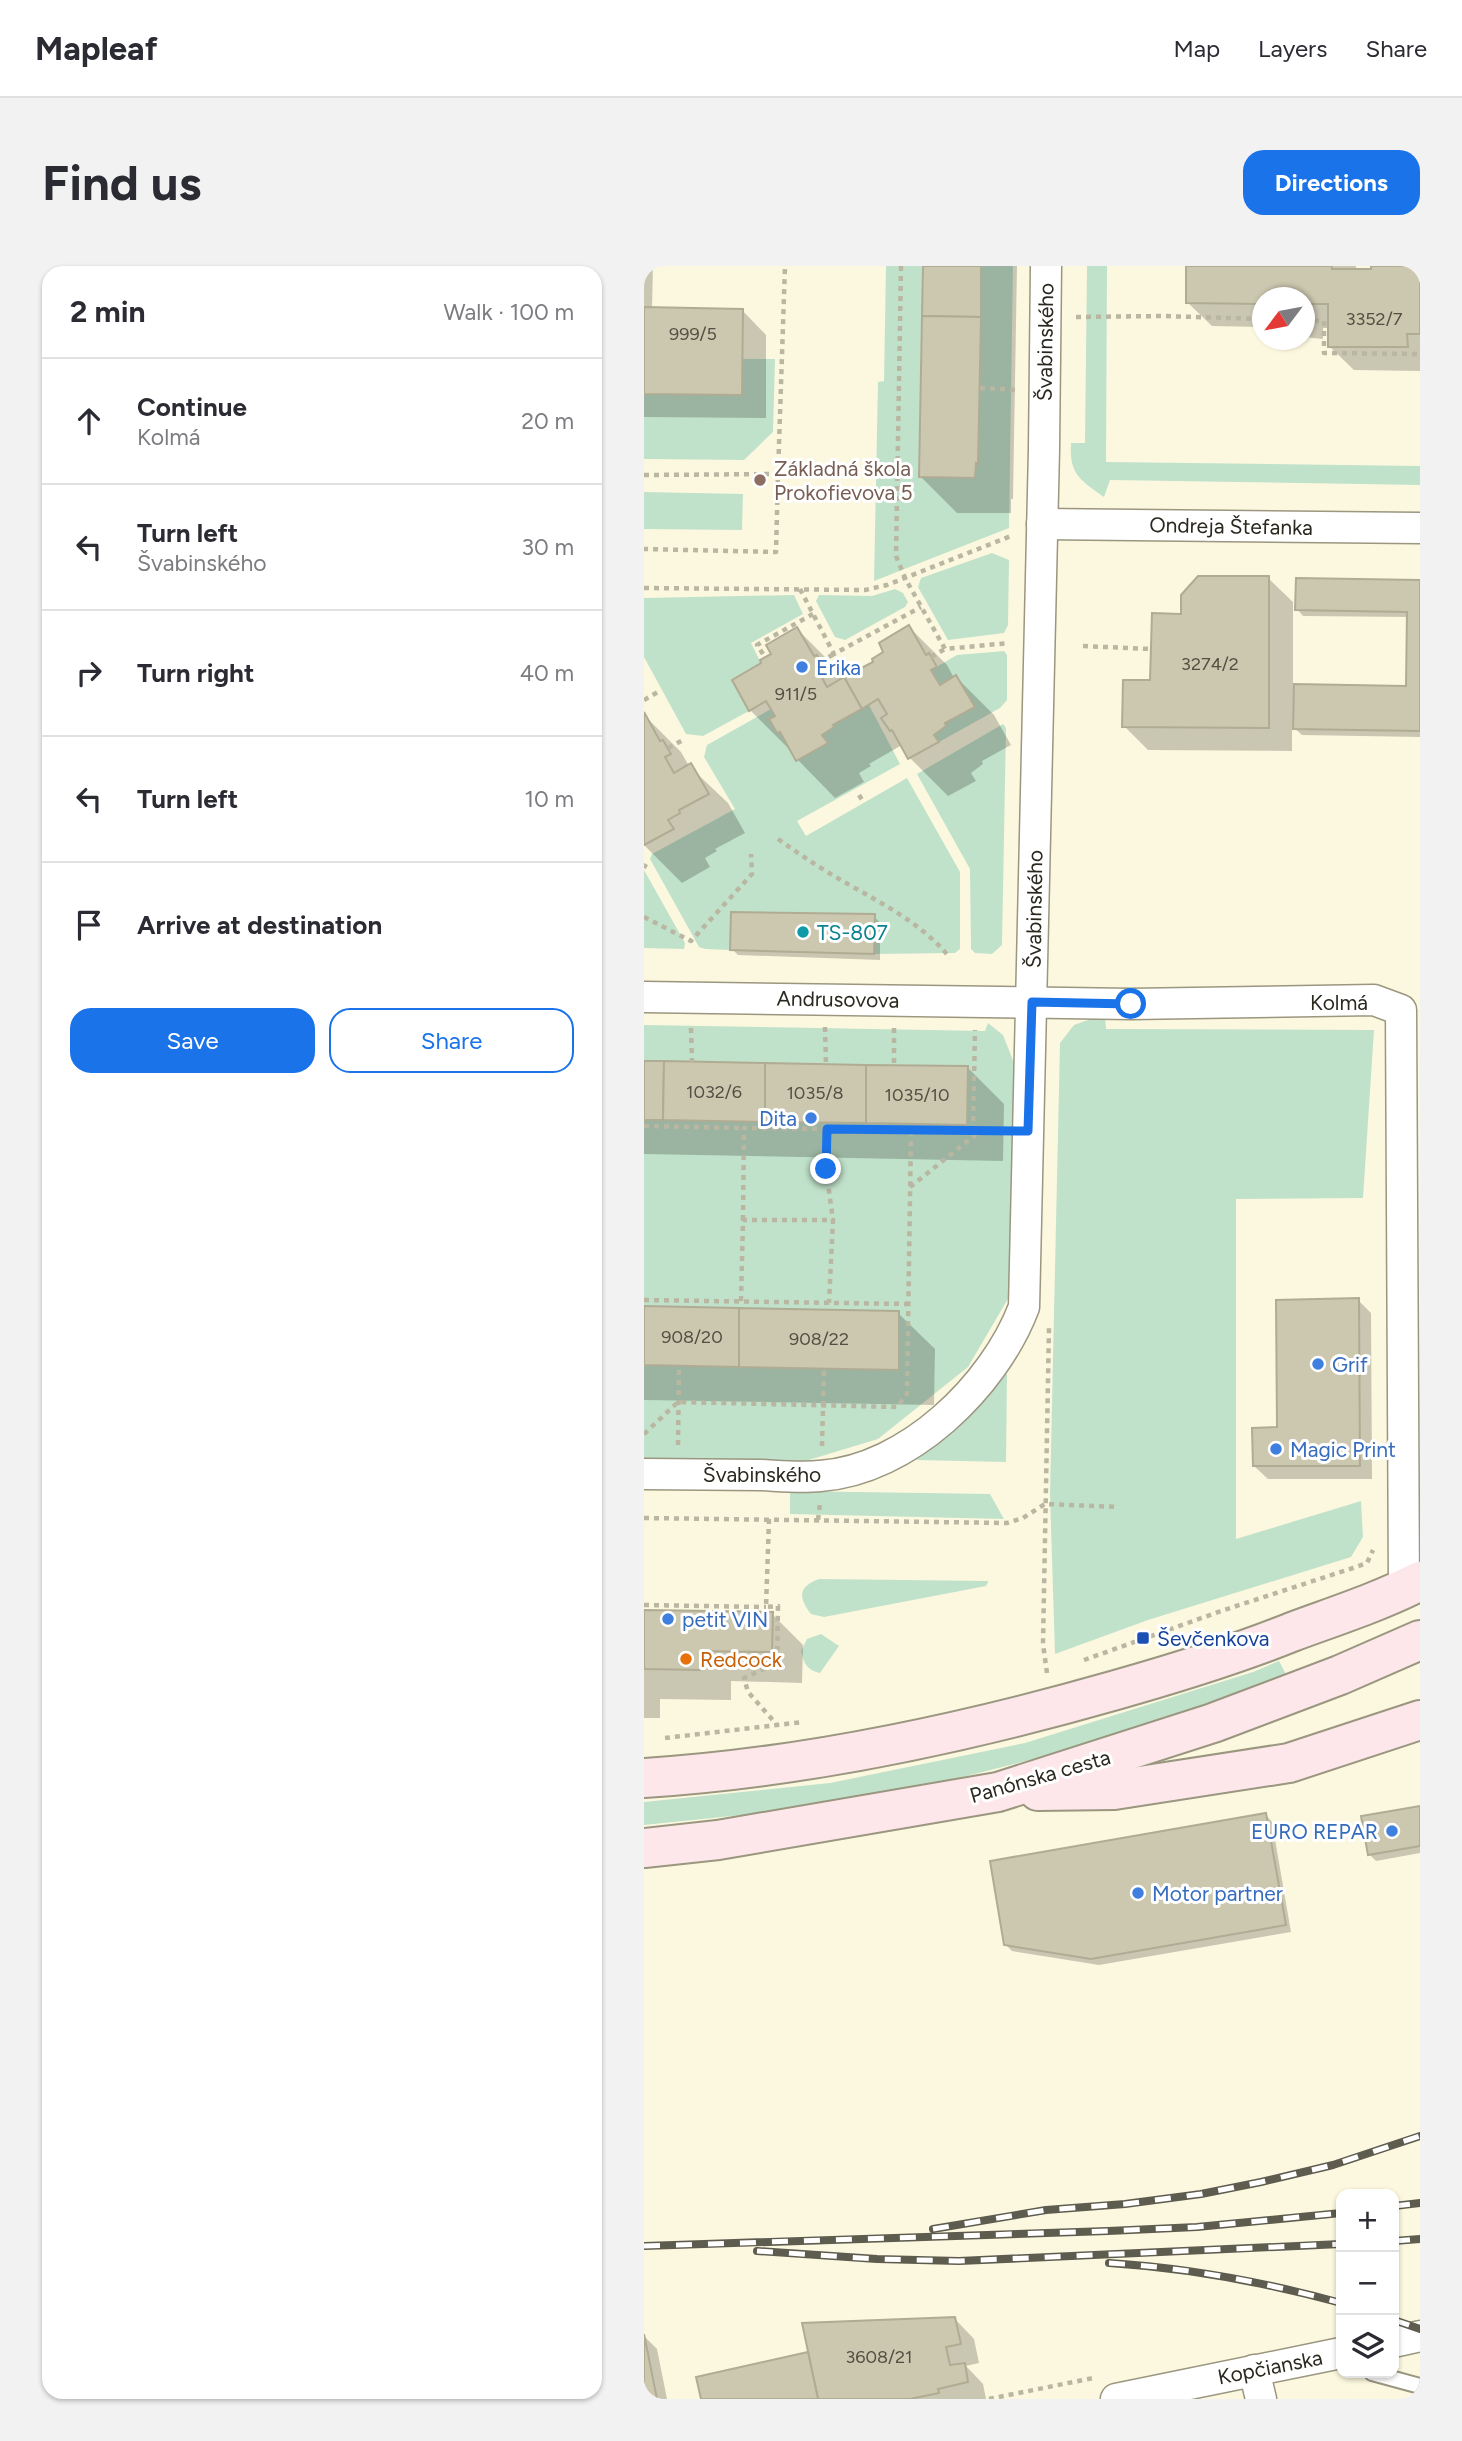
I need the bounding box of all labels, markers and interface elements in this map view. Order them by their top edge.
text: Mapleaf [35,29,158,68]
text: Map [1173,34,1220,63]
text: Layers [1258,34,1327,63]
text: Share [1365,34,1427,63]
button: Directions [1243,150,1420,215]
text: Find us [42,153,201,212]
street label: Švabinského [1031,283,1059,401]
north arrow [1252,287,1315,350]
text: 2 min [70,293,146,330]
text: Walk · 100 m [443,298,574,326]
house number: 3352/7 [1346,308,1403,330]
house number: 999/5 [669,323,717,345]
text: Continue [137,391,247,423]
icon: ahead [70,402,108,440]
text: 20 m [521,407,574,435]
text: Kolmá [137,423,201,451]
place label: Základná škola Prokofievova 5 [774,456,913,505]
marker: Základná škola Prokofievova 5 [752,472,768,488]
street label: Ondreja Štefanka [1149,512,1313,540]
text: Turn left [137,517,238,549]
icon: left [70,528,108,566]
text: 30 m [521,533,574,561]
text: Švabinského [137,549,267,577]
house number: 3274/2 [1181,653,1239,675]
icon: right [70,654,108,692]
place label: Erika [816,655,861,680]
text: Turn right [137,657,254,689]
text: 40 m [520,659,574,687]
marker: Erika [794,659,810,675]
house number: 911/5 [775,683,817,705]
icon: left [70,780,108,818]
text: Turn left [137,783,238,815]
text: 10 m [525,785,574,813]
street label: Švabinského [1020,850,1048,968]
icon: arrive [70,906,108,944]
text: Arrive at destination [137,909,382,941]
place label: TS-807 [817,920,888,945]
marker: TS-807 [795,924,811,940]
street label: Andrusovova [776,985,900,1013]
route start [1115,988,1146,1019]
street label: Kolmá [1310,990,1368,1015]
button: Save [70,1008,315,1073]
button: Share [329,1008,574,1073]
house number: 1032/6 [686,1081,742,1103]
house number: 1035/8 [786,1082,844,1104]
house number: 1035/10 [884,1084,950,1106]
place label: Dita [759,1106,797,1131]
marker: Dita [803,1110,819,1126]
route end [810,1153,841,1184]
house number: 908/20 [661,1326,723,1348]
house number: 908/22 [789,1328,849,1350]
place label: Grif [1332,1352,1368,1377]
marker: Grif [1310,1356,1326,1372]
place label: Magic Print [1290,1437,1396,1462]
marker: Magic Print [1268,1441,1284,1457]
street label: Švabinského [703,1462,821,1487]
place label: petit VIN [682,1607,768,1632]
marker: petit VIN [660,1611,676,1627]
place label: Ševčenkova [1157,1626,1270,1651]
marker: Ševčenkova [1135,1630,1151,1646]
place label: Redcock [700,1647,783,1672]
marker: Redcock [678,1651,694,1667]
street label: Panónska cesta [967,1744,1113,1808]
place label: EURO REPAR [1251,1819,1378,1844]
marker: EURO REPAR [1384,1823,1400,1839]
place label: Motor partner [1152,1881,1283,1906]
marker: Motor partner [1130,1885,1146,1901]
map controls [1336,2189,1399,2378]
button: + [1336,2189,1399,2252]
button: − [1336,2252,1399,2315]
button: layers [1336,2315,1399,2378]
street label: Kopčianska [1215,2345,1325,2389]
house number: 3608/21 [845,2346,913,2368]

